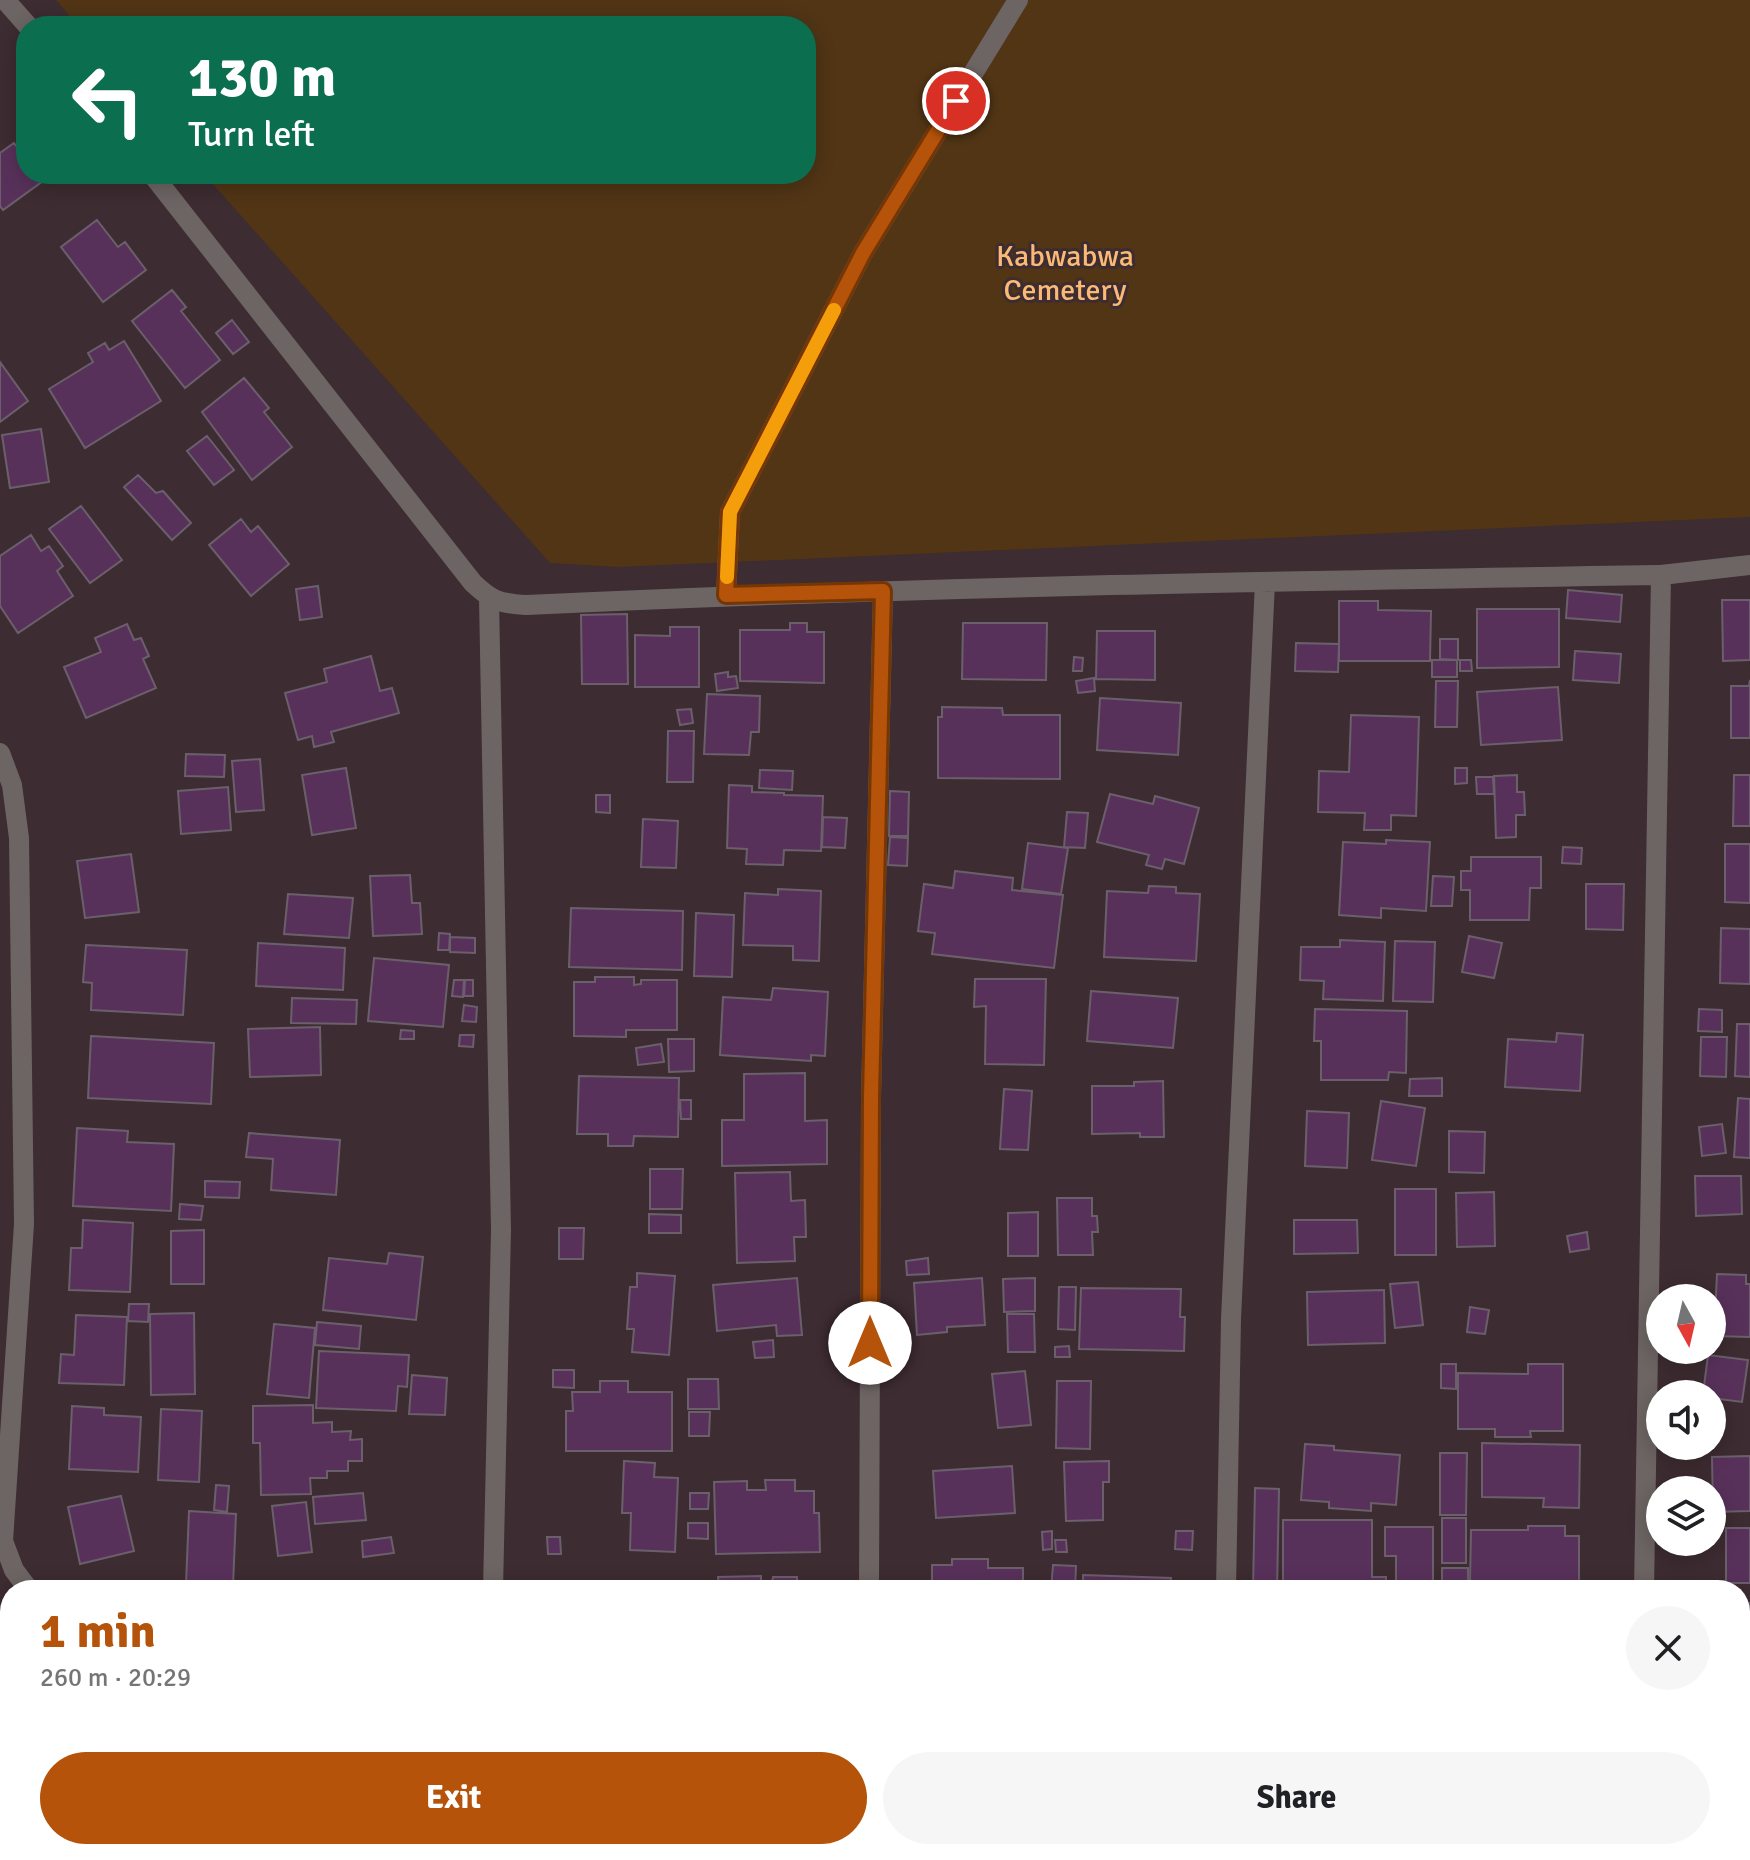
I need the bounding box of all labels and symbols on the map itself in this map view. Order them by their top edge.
pin [922,67,990,135]
park label: Kabwabwa Cemetery [996,238,1134,309]
north arrow [1646,1284,1726,1364]
position arrow [828,1301,912,1385]

